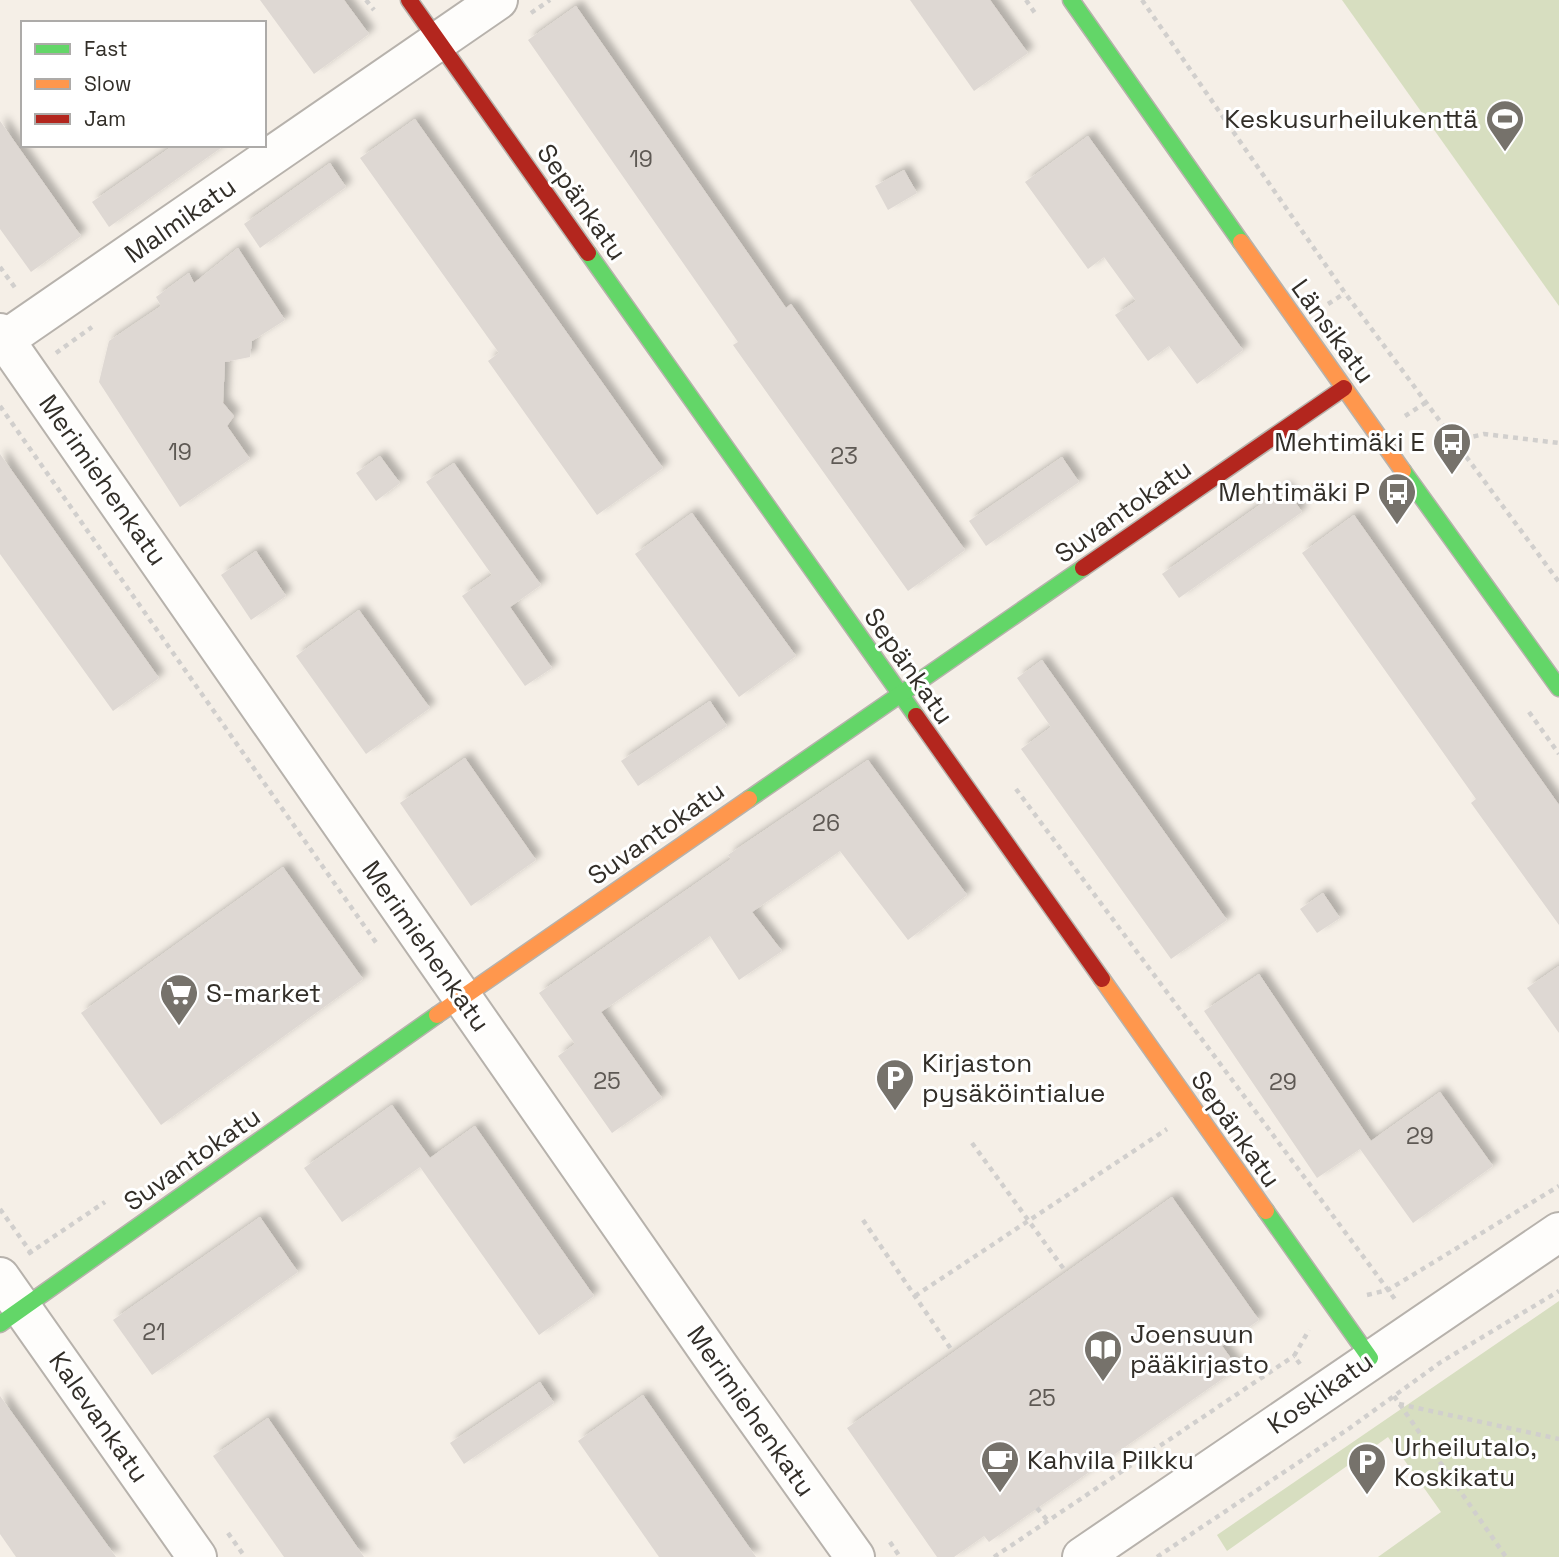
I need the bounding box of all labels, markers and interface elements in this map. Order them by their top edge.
legend [21,21,266,147]
text: Fast [84,35,128,62]
text: Slow [84,70,132,97]
sports icon: Keskusurheilukenttä [1484,98,1526,153]
place label: Keskusurheilukenttä [1224,102,1478,136]
text: Jam [84,105,126,132]
street label: Sepänkatu [529,137,635,267]
house number: 19 [629,144,653,174]
street label: Malmikatu [118,169,242,271]
street label: Länsikatu [1284,272,1382,390]
street label: Merimiehenkatu [31,388,175,572]
bus stop icon: Mehtimäki E [1431,421,1473,476]
place label: Mehtimäki E [1274,425,1425,459]
house number: 19 [168,437,192,467]
house number: 23 [830,441,858,471]
street label: Suvantokatu [1048,451,1198,571]
bus stop icon: Mehtimäki P [1376,471,1418,526]
place label: Mehtimäki P [1218,475,1370,509]
street label: Sepänkatu [856,601,962,731]
street label: Suvantokatu [581,773,731,893]
house number: 26 [812,808,840,838]
street label: Merimiehenkatu [354,854,498,1038]
supermarket icon: S-market [158,972,200,1027]
place label: S-market [206,976,321,1010]
place label: Kirjaston pysäköintialue [922,1046,1105,1110]
parking icon: Kirjaston pysäköintialue [874,1057,916,1112]
street label: Sepänkatu [1183,1064,1289,1194]
house number: 25 [593,1066,621,1096]
house number: 29 [1269,1067,1297,1097]
street label: Suvantokatu [117,1099,267,1219]
house number: 29 [1406,1121,1434,1151]
house number: 21 [142,1317,166,1347]
place label: Joensuun pääkirjasto [1130,1317,1269,1381]
street label: Merimiehenkatu [679,1319,823,1503]
library icon: Joensuun pääkirjasto [1082,1328,1124,1383]
street label: Koskikatu [1261,1344,1379,1442]
street label: Kalevankatu [41,1345,157,1489]
house number: 25 [1028,1383,1056,1413]
place label: Urheilutalo, Koskikatu [1394,1430,1537,1494]
cafe icon: Kahvila Pilkku [979,1439,1021,1494]
parking icon: Urheilutalo, Koskikatu [1346,1441,1388,1496]
place label: Kahvila Pilkku [1027,1443,1194,1477]

